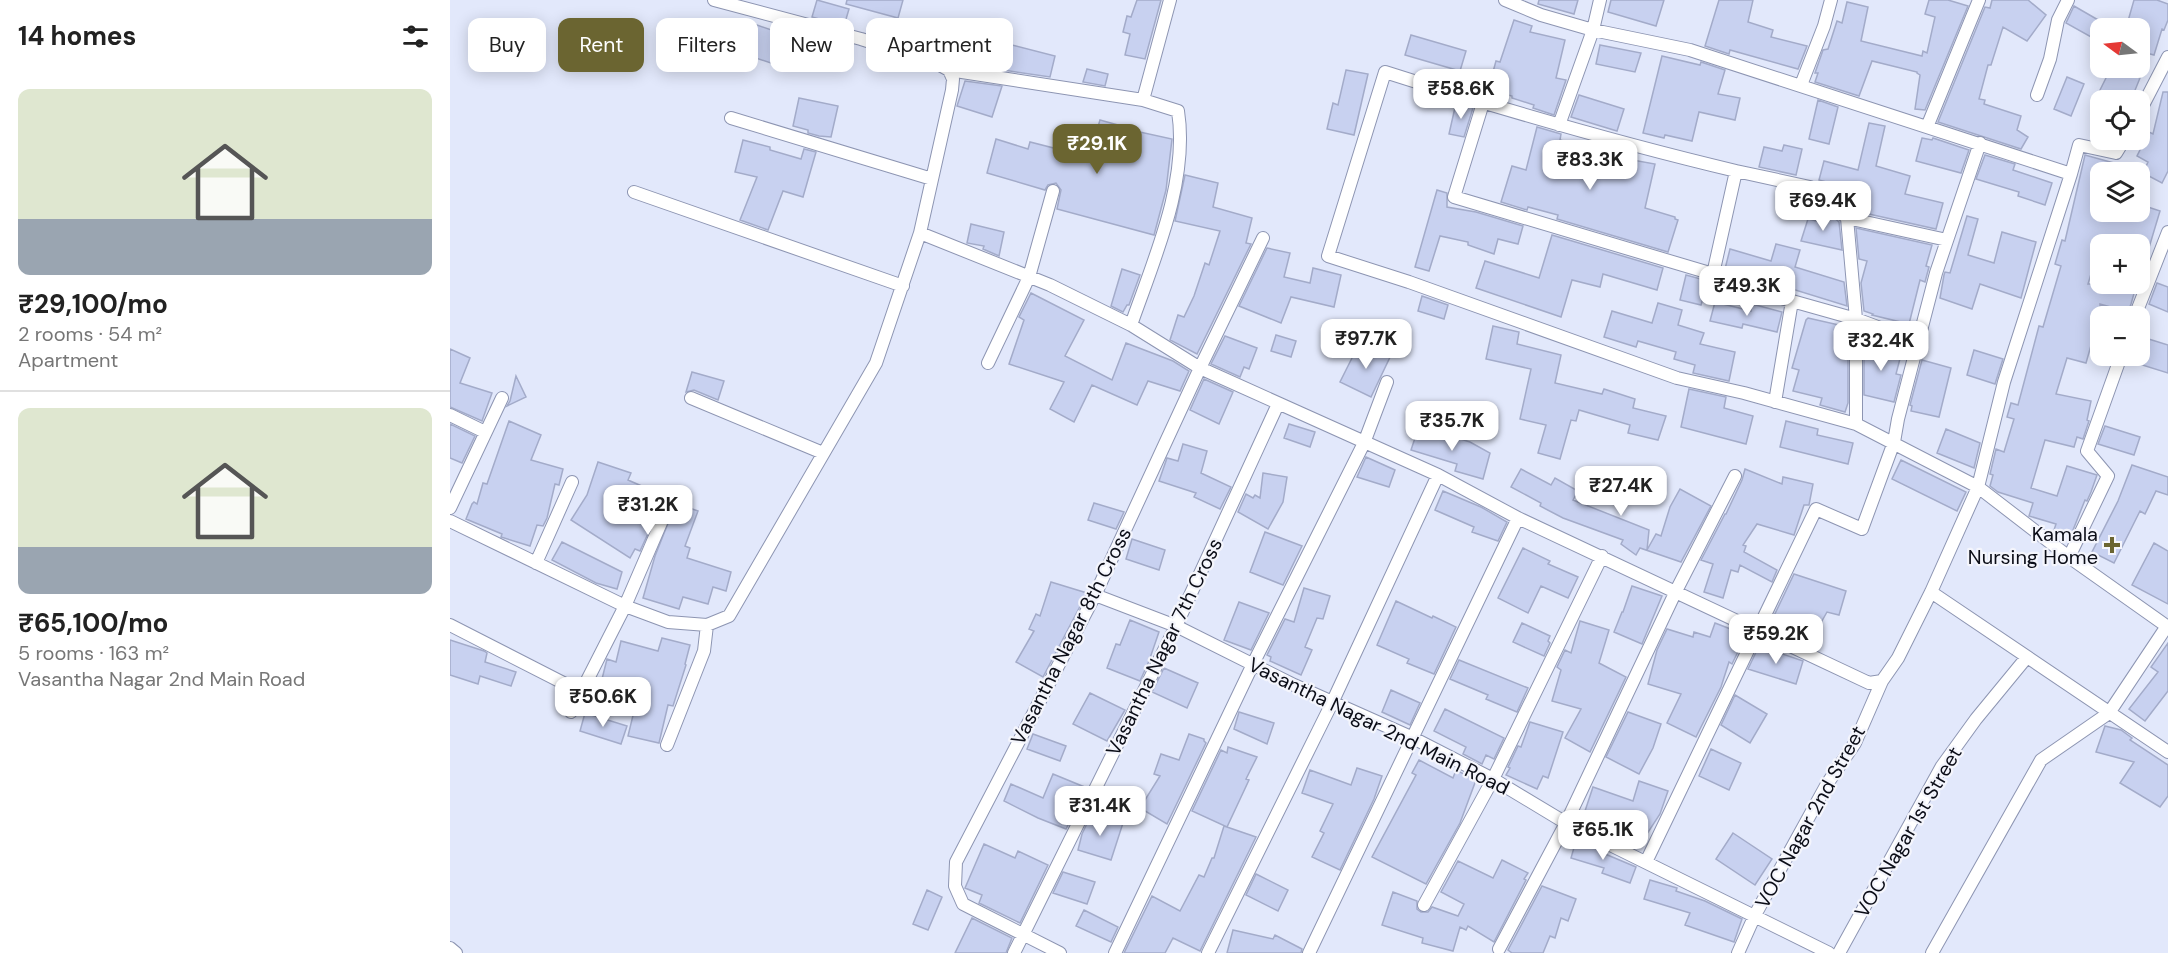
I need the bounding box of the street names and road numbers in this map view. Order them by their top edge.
street label: Vasantha Nagar 8th Cross [1005,523,1137,749]
street label: Vasantha Nagar 7th Cross [1100,534,1228,760]
street label: Vasantha Nagar 2nd Main Road [1244,651,1514,801]
street label: VOC Nagar 2nd Street [1749,721,1871,913]
street label: VOC Nagar 1st Street [1848,742,1968,922]

